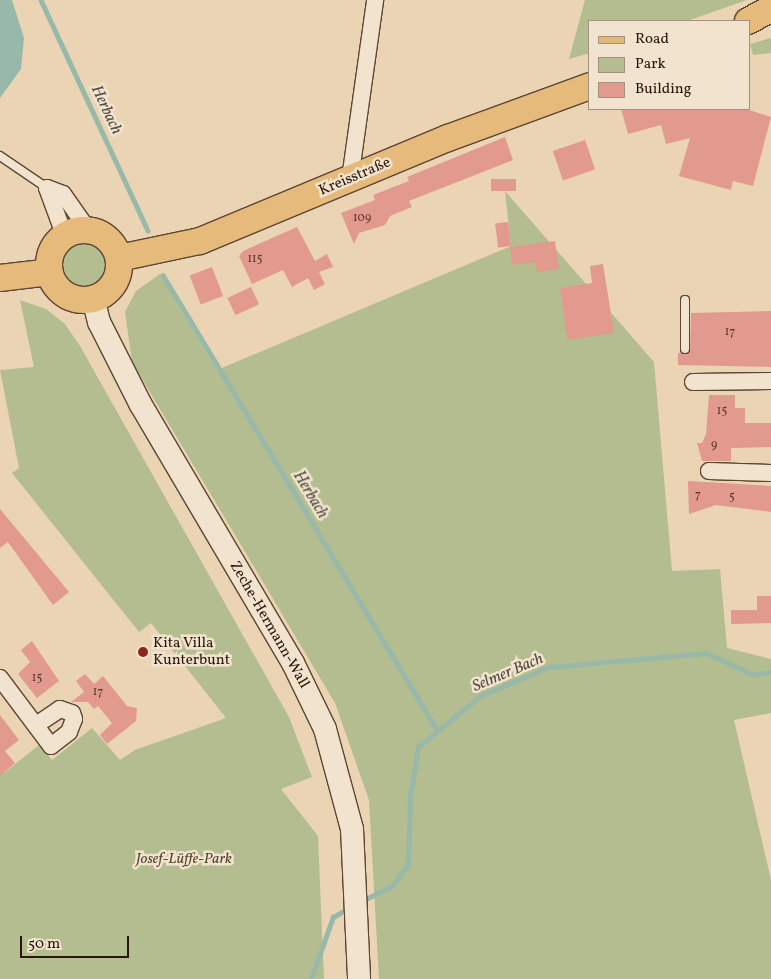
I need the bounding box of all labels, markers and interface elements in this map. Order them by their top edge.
legend [588,20,751,110]
text: Road [635,29,669,50]
text: Park [635,54,666,75]
text: Building [635,79,691,100]
water label: Herbach [86,82,126,138]
street label: Kreisstraße [316,154,394,200]
house number: 109 [353,212,371,226]
house number: 115 [247,253,263,267]
house number: 17 [725,326,735,340]
house number: 15 [717,405,727,419]
house number: 9 [711,439,717,453]
water label: Herbach [288,468,332,522]
house number: 7 [695,489,701,503]
house number: 5 [729,491,735,505]
street label: Zeche-Hermann-Wall [225,558,313,692]
place label: Kita Villa Kunterbunt [153,634,230,669]
marker: Kita Villa Kunterbunt [137,646,149,658]
water label: Selmer Bach [470,650,546,696]
house number: 15 [32,672,42,686]
house number: 17 [93,686,103,700]
park label: Josef-Lüffe-Park [136,851,232,869]
scale bar [22,926,131,958]
text: 50 m [28,934,60,955]

